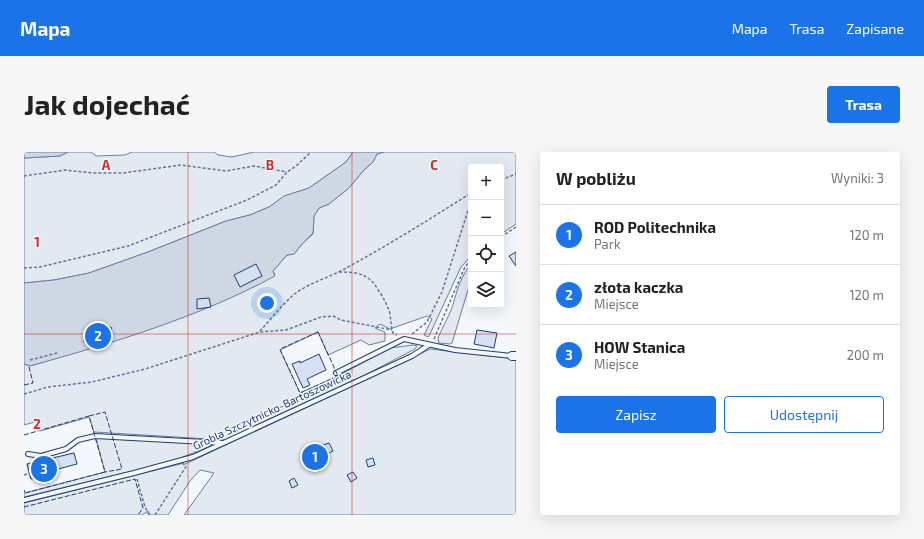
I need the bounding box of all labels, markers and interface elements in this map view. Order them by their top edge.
text: Mapa [20,17,70,40]
text: Mapa [732,20,767,37]
text: Trasa [789,20,824,37]
text: Zapisane [846,20,904,37]
button: Trasa [827,86,900,123]
text: Jak dojechać [24,87,190,121]
text: A [102,157,111,173]
text: B [266,157,274,173]
text: C [430,157,438,173]
map controls [468,164,504,308]
button: + [468,164,504,200]
text: W pobliżu [556,168,636,188]
text: Wyniki: 3 [831,170,884,186]
button: − [468,200,504,236]
text: ROD Politechnika [594,218,716,236]
text: 1 [566,227,572,243]
text: 120 m [849,227,884,243]
text: 1 [34,234,40,250]
button: locate [468,236,504,272]
text: Park [594,236,621,252]
button: layers [468,272,504,308]
text: złota kaczka [594,278,683,296]
text: 2 [565,287,573,303]
text: 120 m [849,287,884,303]
your location [257,293,277,313]
text: Miejsce [594,296,639,312]
pin: 2 [85,321,111,351]
text: HOW Stanica [594,338,685,356]
text: 3 [565,347,573,363]
text: 200 m [847,347,884,363]
text: Miejsce [594,356,639,372]
street label: Grobla Szczytnicko-Bartoszowicka [191,367,353,452]
button: Zapisz [556,396,716,433]
button: Udostępnij [724,396,884,433]
text: 2 [33,416,41,432]
pin: 1 [302,442,328,472]
pin: 3 [31,454,57,484]

